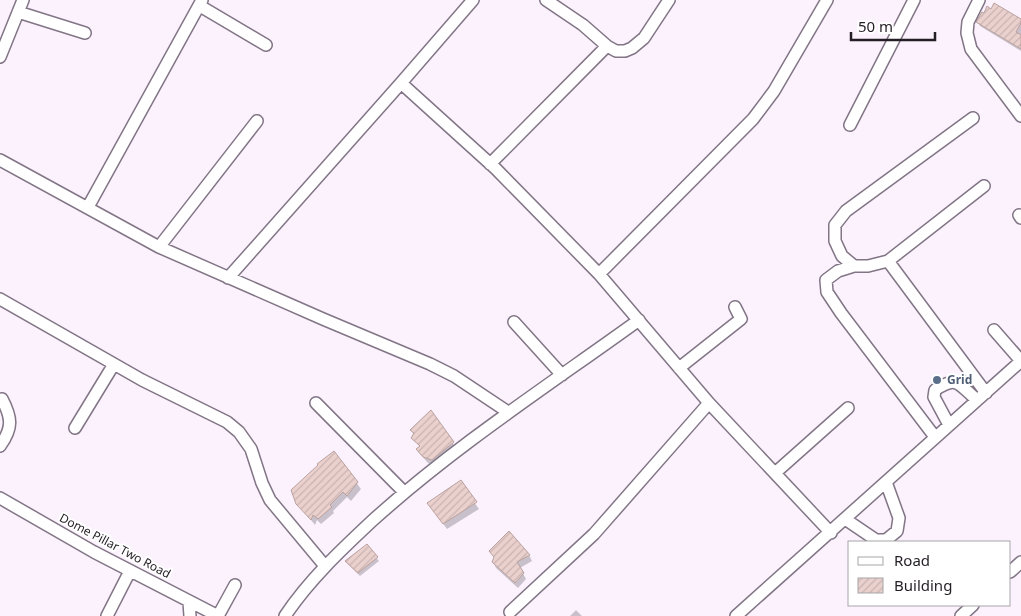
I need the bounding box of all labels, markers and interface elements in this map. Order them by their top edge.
scale bar [851,10,935,42]
text: 50 m [858,16,893,36]
place label: Grid [947,371,972,388]
marker: Grid [931,374,943,386]
street label: Dome Pillar Two Road [57,509,174,582]
legend [848,541,1011,606]
text: Road [894,550,930,570]
text: Building [894,575,952,595]

